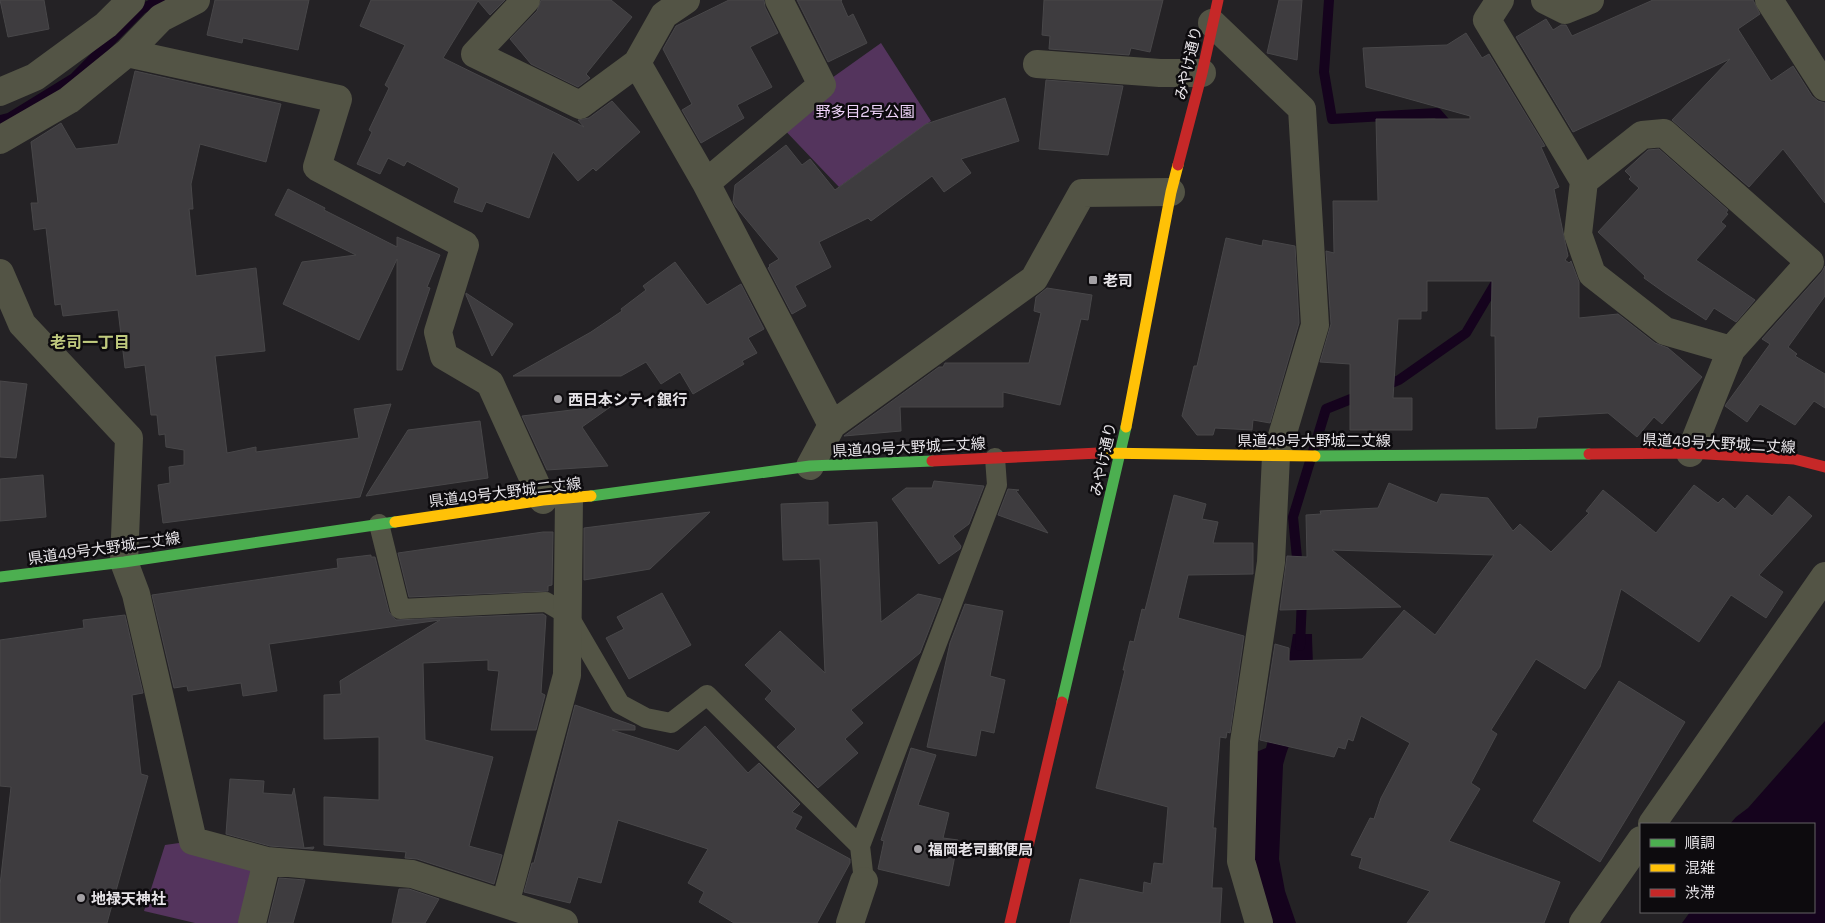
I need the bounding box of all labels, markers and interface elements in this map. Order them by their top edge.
street label: みやけ通り [1170,24,1206,102]
park label: 野多目2号公園 [815,102,915,121]
place label: 老司 [1103,271,1133,290]
marker: 老司 [1087,274,1099,286]
district label: 老司一丁目 [50,332,130,353]
place label: 西日本シティ銀行 [568,390,687,409]
marker: 西日本シティ銀行 [552,393,564,405]
street label: みやけ通り [1086,420,1120,498]
street label: 県道49号大野城二丈線 [1642,429,1796,457]
street label: 県道49号大野城二丈線 [1237,431,1391,450]
street label: 県道49号大野城二丈線 [832,433,986,461]
street label: 県道49号大野城二丈線 [428,473,582,511]
street label: 県道49号大野城二丈線 [27,528,181,568]
legend [1640,823,1815,913]
text: 順調 [1685,833,1715,852]
place label: 福岡老司郵便局 [927,840,1033,859]
marker: 福岡老司郵便局 [912,843,924,855]
text: 混雑 [1685,858,1715,877]
text: 渋滞 [1685,883,1715,902]
place label: 地禄天神社 [91,889,166,908]
marker: 地禄天神社 [75,892,87,904]

